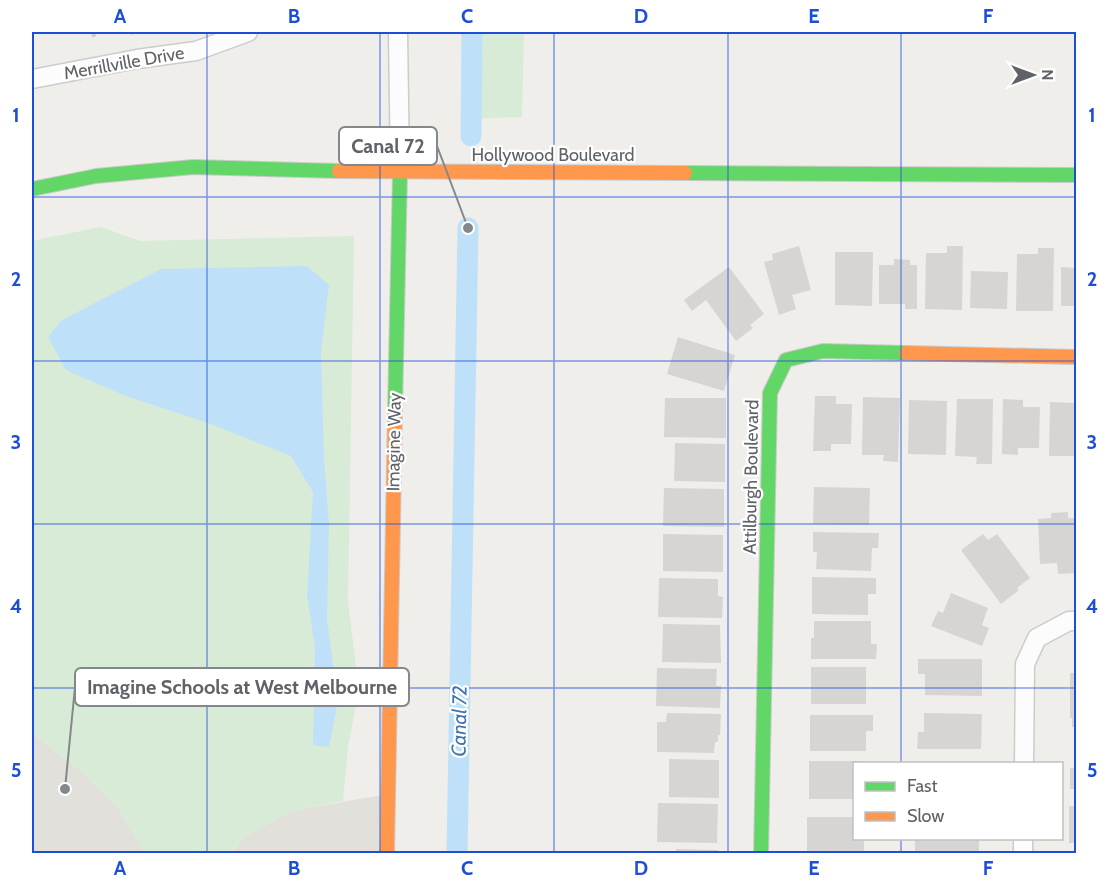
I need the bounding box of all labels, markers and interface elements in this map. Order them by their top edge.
text: A [114,4,127,28]
text: B [288,4,300,28]
text: C [461,4,473,28]
text: D [634,4,648,28]
text: E [808,4,820,28]
text: F [983,4,994,28]
street label: Merrillville Drive [62,42,186,84]
north arrow [1003,45,1063,105]
text: N [1038,69,1057,81]
text: 1 [12,103,20,127]
text: 1 [1088,103,1096,127]
callout: Canal 72 [339,127,437,165]
text: Canal 72 [351,134,425,158]
street label: Hollywood Boulevard [472,144,634,166]
text: 2 [11,267,21,291]
text: 2 [1087,267,1097,291]
street label: Imagine Way [382,392,406,492]
street label: Attilburgh Boulevard [739,399,763,555]
text: 3 [11,430,21,454]
text: 3 [1087,430,1097,454]
text: 4 [10,594,22,618]
text: 4 [1086,594,1098,618]
callout: Imagine Schools at West Melbourne [75,668,409,706]
text: Imagine Schools at West Melbourne [87,675,397,699]
water label: Canal 72 [446,685,472,757]
text: 5 [11,758,21,782]
text: 5 [1087,758,1097,782]
legend [853,762,1063,840]
text: Fast [907,775,938,797]
text: Slow [907,805,944,827]
text: A [114,856,127,880]
text: B [288,856,300,880]
text: C [461,856,473,880]
text: D [634,856,648,880]
text: E [808,856,820,880]
text: F [983,856,994,880]

